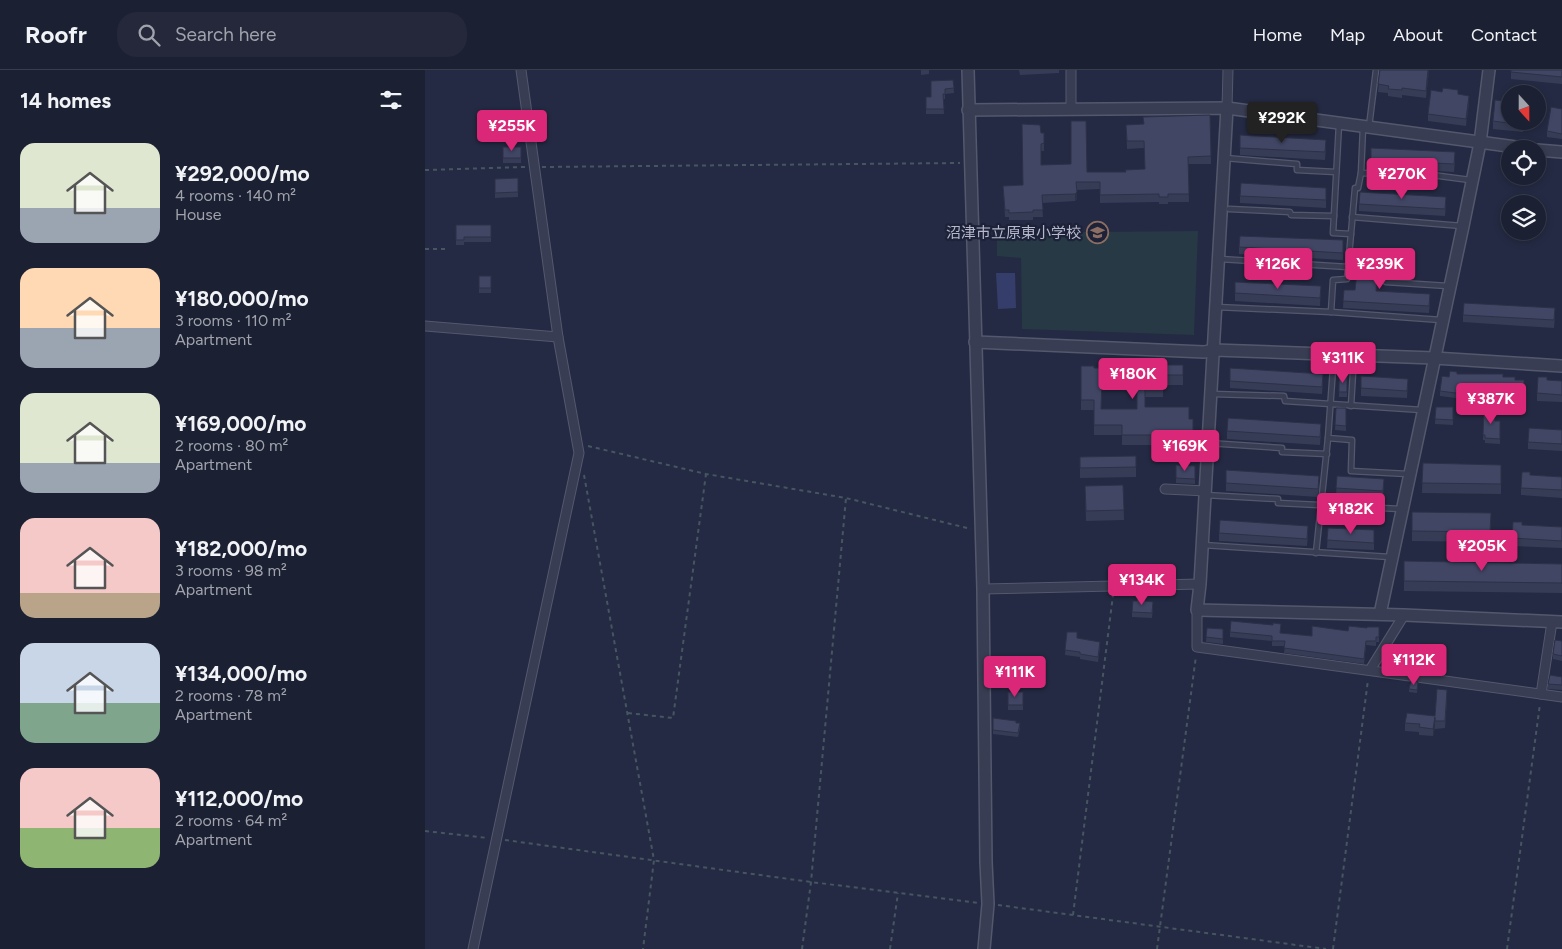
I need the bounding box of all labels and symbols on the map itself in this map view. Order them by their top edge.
north arrow [1501,85,1546,130]
pin: ¥292K [1247,102,1317,144]
pin: ¥255K [477,109,547,152]
pin: ¥270K [1367,158,1437,200]
school or university icon: 沼津市立原東小学校 [1085,221,1109,245]
place label: 沼津市立原東小学校 [946,224,1081,242]
pin: ¥126K [1243,248,1313,290]
pin: ¥239K [1345,248,1415,290]
pin: ¥311K [1308,342,1378,384]
pin: ¥180K [1098,358,1168,400]
pin: ¥387K [1456,382,1526,425]
pin: ¥169K [1150,430,1220,472]
pin: ¥182K [1316,492,1386,535]
pin: ¥205K [1447,530,1517,572]
pin: ¥134K [1107,564,1177,606]
pin: ¥112K [1379,644,1449,686]
pin: ¥111K [980,656,1050,698]

